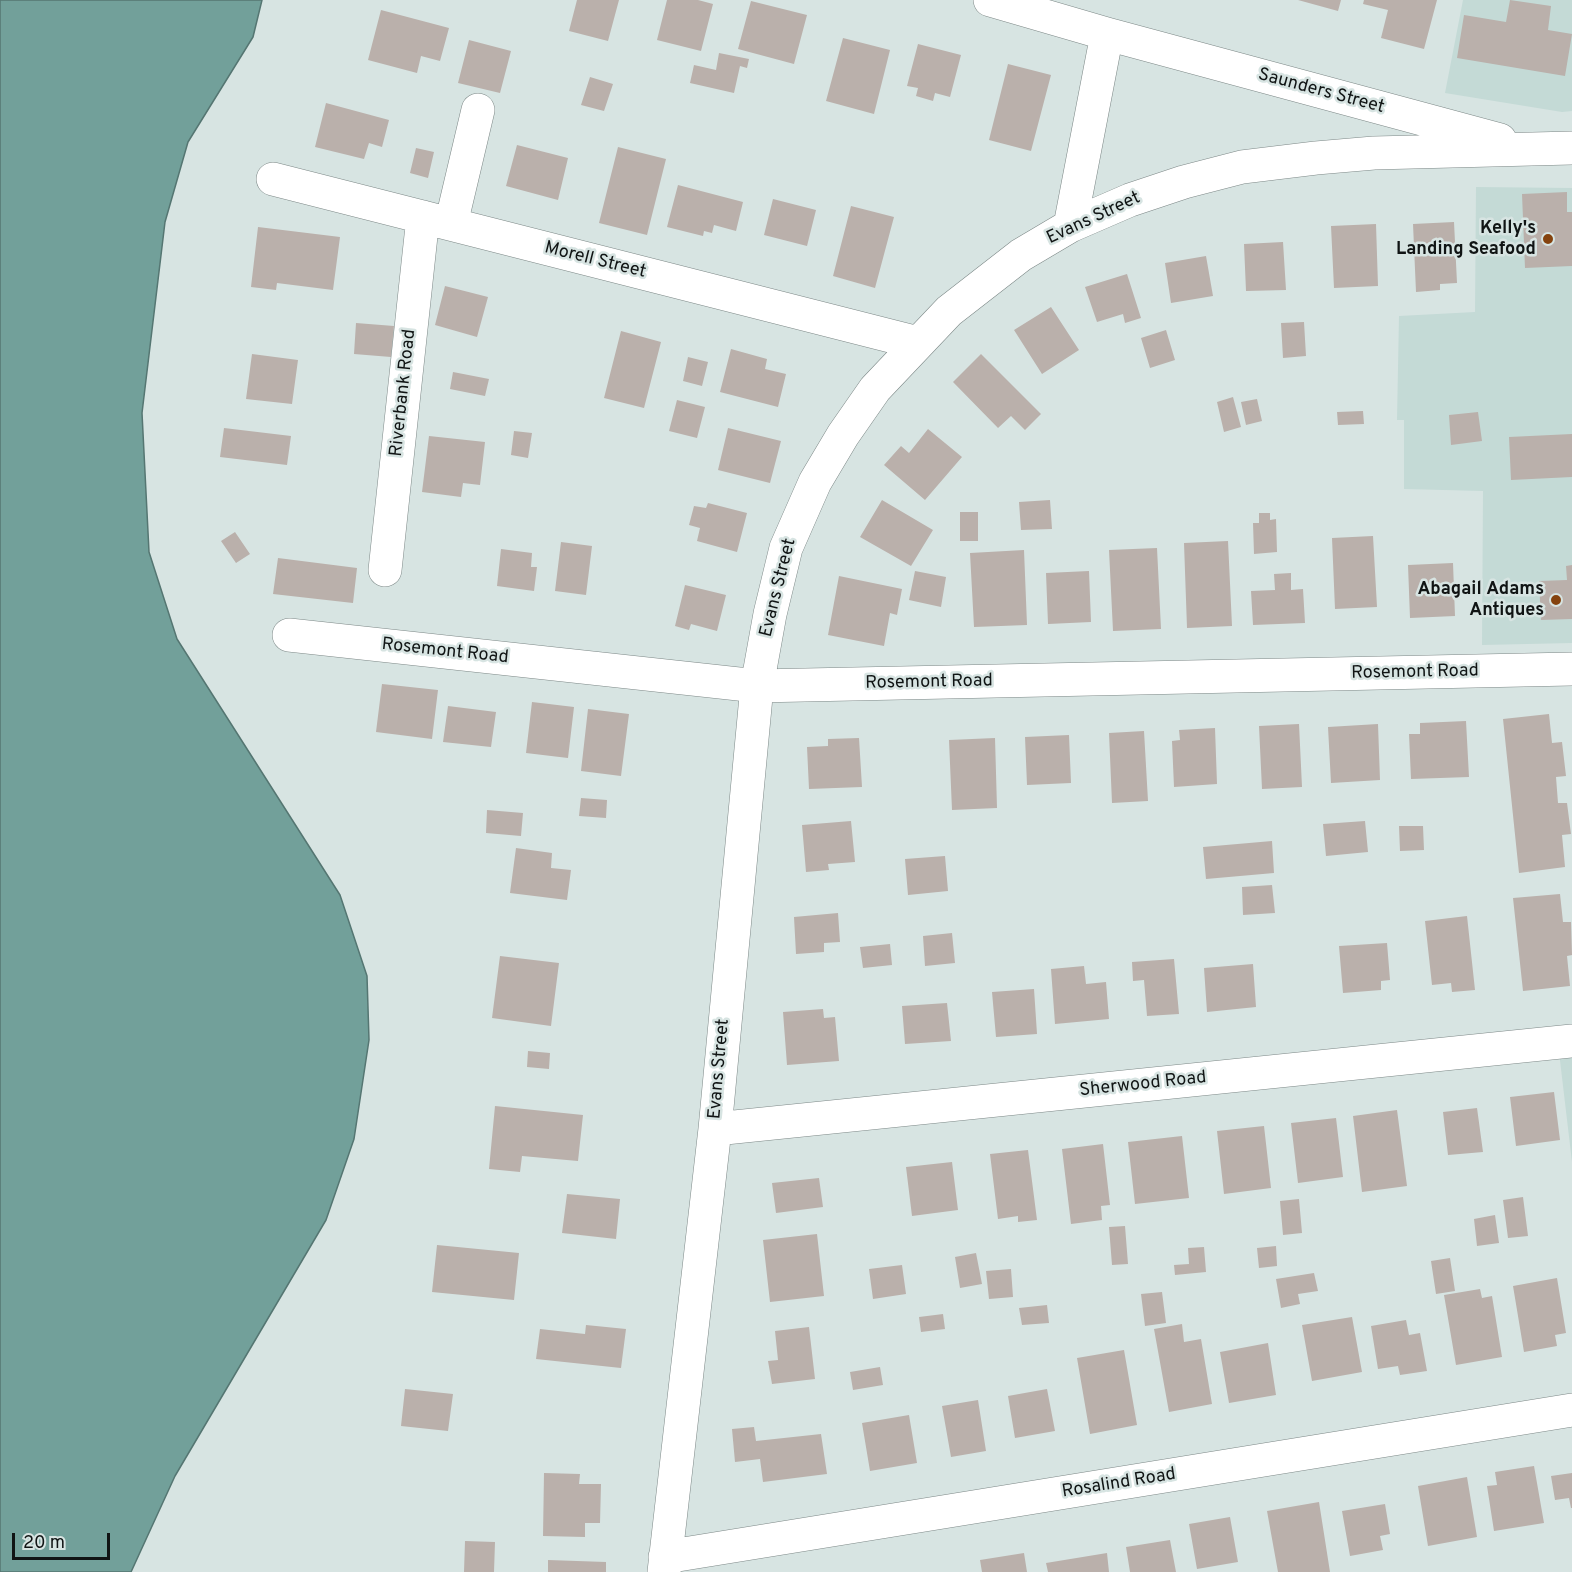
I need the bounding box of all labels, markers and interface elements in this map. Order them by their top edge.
street label: Saunders Street [1255,65,1387,119]
street label: Evans Street [1044,188,1144,250]
place label: Kelly's Landing Seafood [1396,218,1536,260]
marker: Kelly's Landing Seafood [1541,232,1555,246]
street label: Morell Street [542,238,648,284]
street label: Riverbank Road [387,328,421,458]
street label: Evans Street [756,537,802,639]
place label: Abagail Adams Antiques [1417,579,1544,622]
marker: Abagail Adams Antiques [1549,593,1563,607]
street label: Rosemont Road [380,635,510,669]
street label: Rosemont Road [1351,661,1479,685]
street label: Rosemont Road [865,671,993,695]
street label: Evans Street [705,1018,735,1120]
street label: Sherwood Road [1078,1068,1208,1102]
street label: Rosalind Road [1061,1464,1177,1504]
scale bar [15,1521,112,1559]
text: 20 m [23,1532,65,1555]

